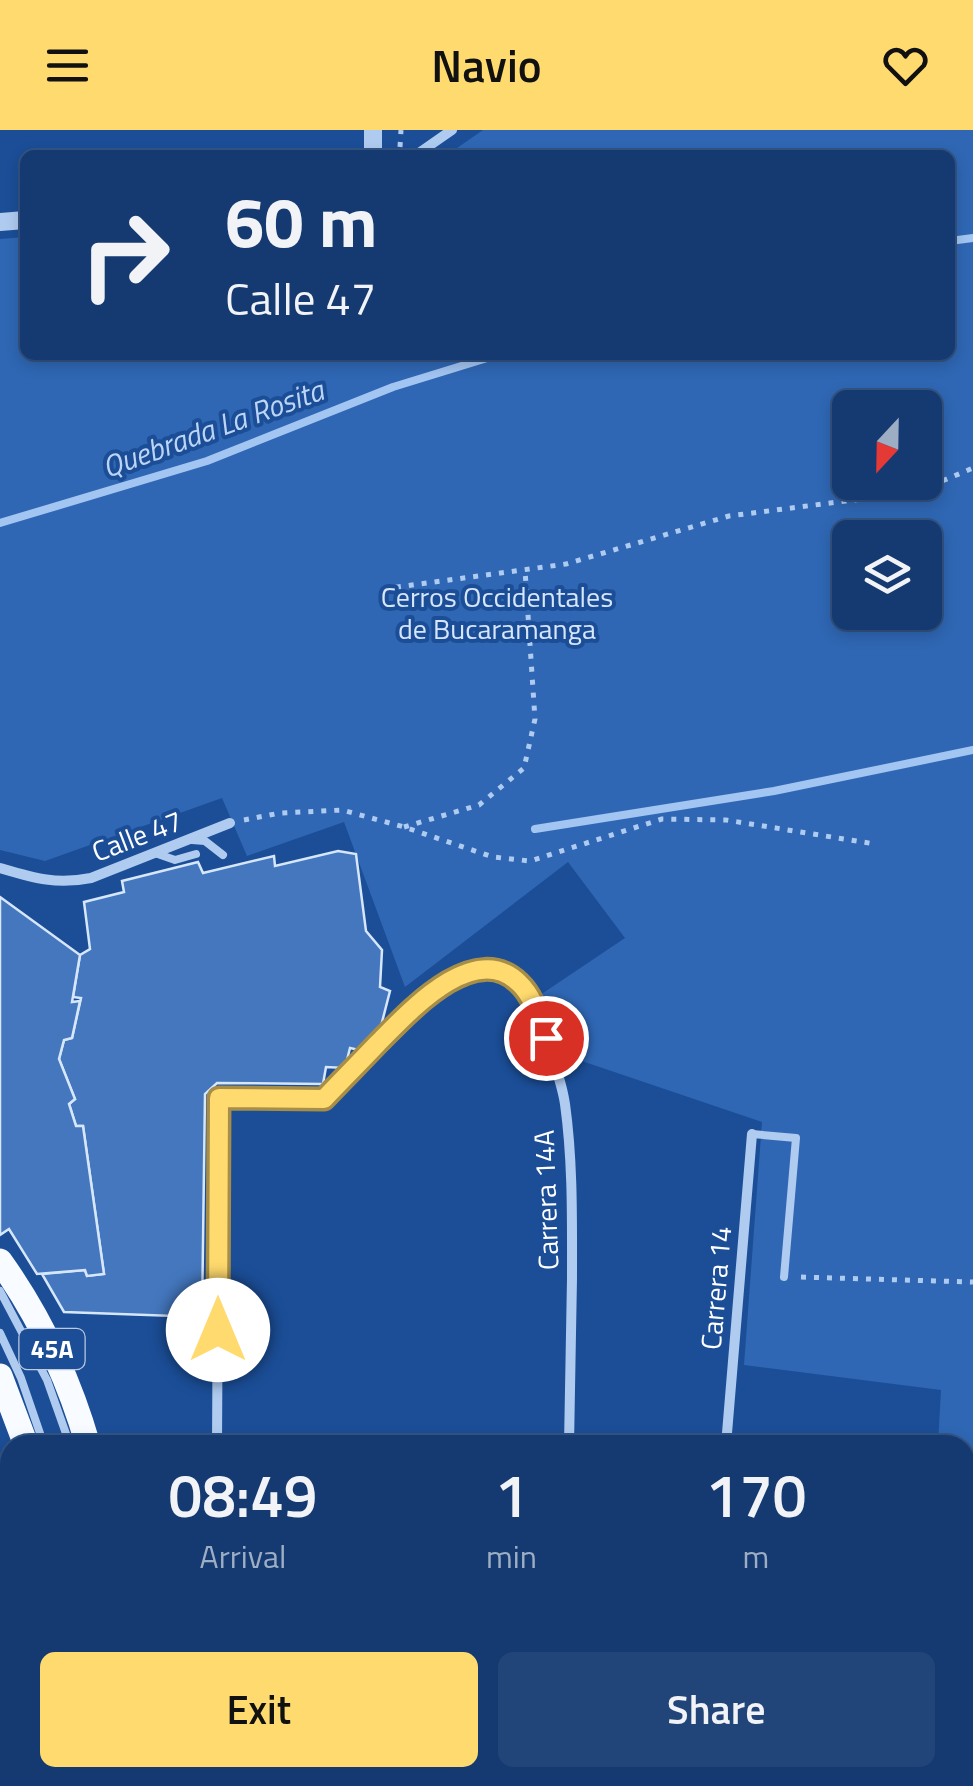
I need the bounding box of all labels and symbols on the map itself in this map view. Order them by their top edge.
water label: Quebrada La Rosita [95,366,332,489]
north arrow [832,390,942,500]
park label: Cerros Occidentales de Bucaramanga [381,575,613,650]
street label: Calle 47 [85,799,188,872]
pin [504,996,589,1081]
street label: Carrera 14A [522,1129,569,1271]
street label: Carrera 14 [689,1224,742,1351]
position arrow [166,1278,270,1382]
road number: 45A [20,1329,84,1369]

